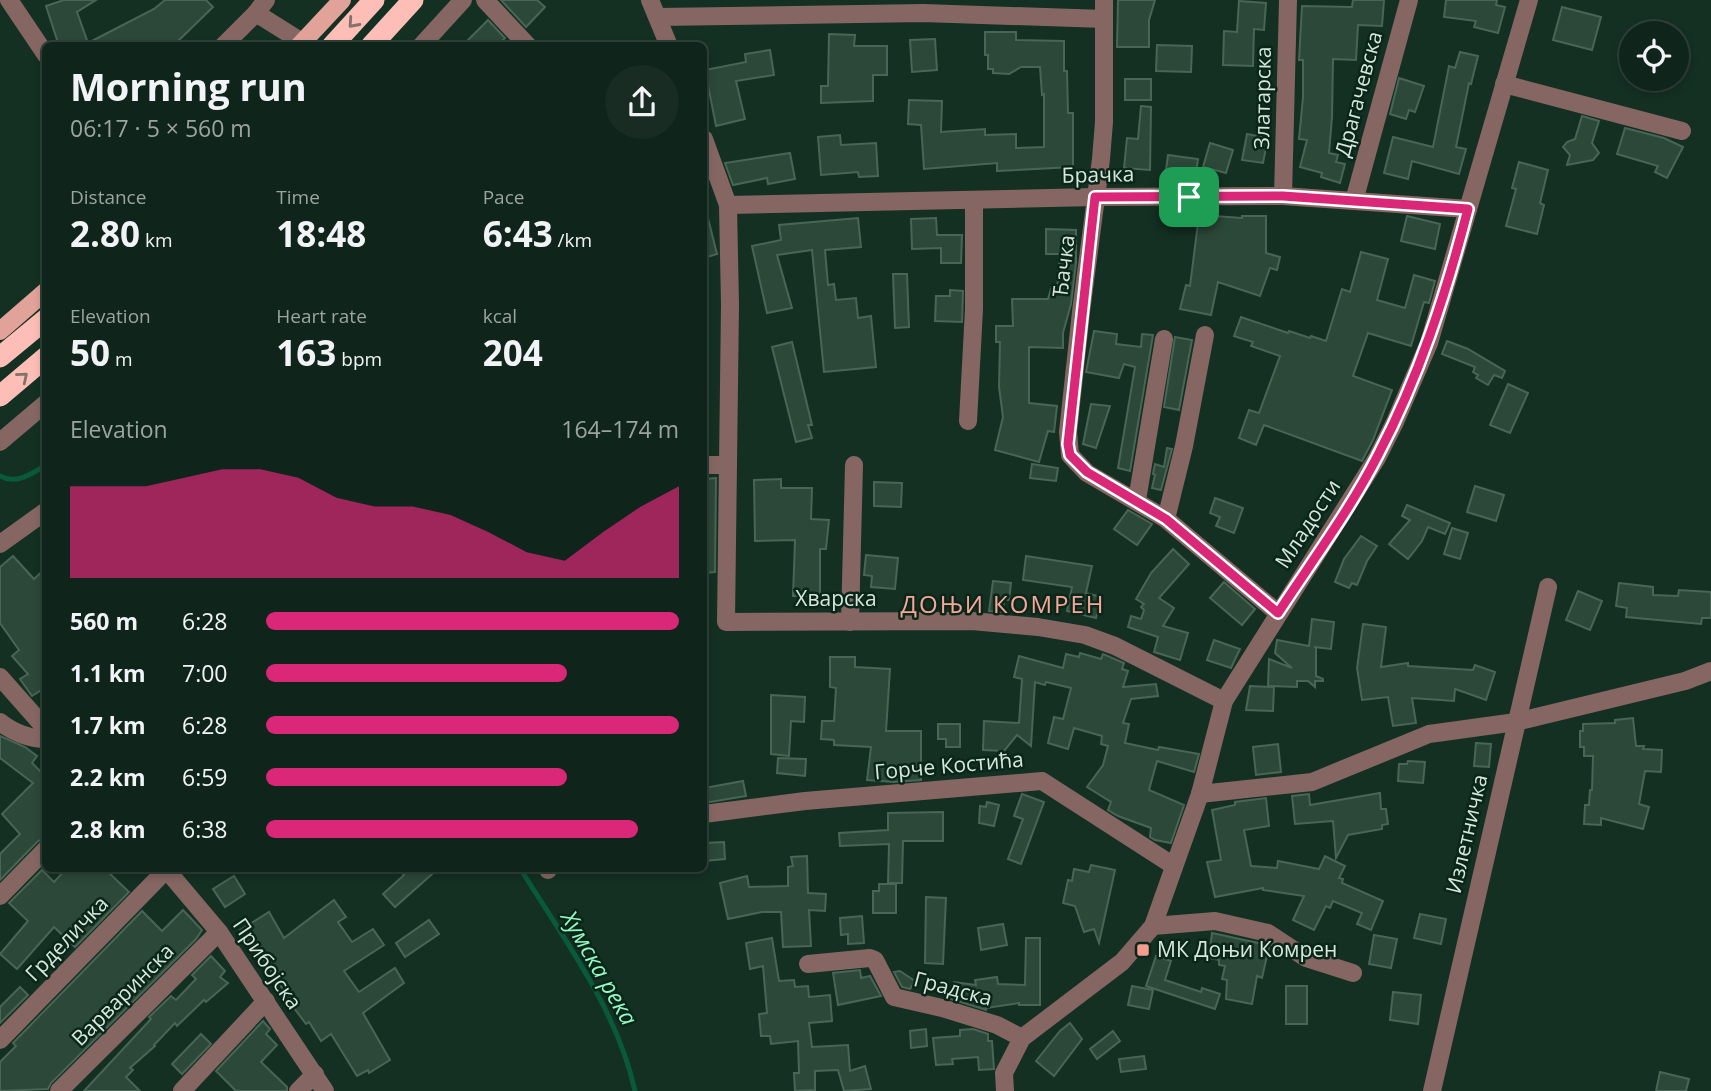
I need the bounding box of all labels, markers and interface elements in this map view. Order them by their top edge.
one-way arrow [349,15,361,28]
map controls [1619,21,1689,91]
button: locate [1619,21,1689,91]
street label: Драгачевска [1328,28,1388,160]
street label: Златарска [1247,46,1277,150]
text: Morning run [70,60,307,112]
button: share [605,65,679,139]
text: 06:17 · 5 × 560 m [70,112,252,144]
street label: Брачка [1061,159,1135,189]
pin [1159,167,1219,227]
icon: arrive [1170,178,1208,216]
text: Distance [70,184,146,210]
text: Time [276,184,320,210]
text: Pace [483,184,524,210]
text: 2.80 [70,210,140,257]
text: 18:48 [276,210,366,257]
text: 6:43 [483,210,553,257]
text: km [140,227,173,253]
text: /km [553,227,592,253]
street label: Ђачка [1045,233,1081,299]
text: Elevation [70,303,151,329]
text: Heart rate [276,303,367,329]
text: kcal [483,303,517,329]
text: 50 [70,329,110,376]
text: 163 [276,329,336,376]
text: 204 [483,329,543,376]
text: m [110,346,133,372]
text: bpm [336,346,382,372]
one-way arrow [14,373,27,385]
text: Elevation [70,413,168,445]
text: 164–174 m [561,413,679,445]
street label: Младости [1268,474,1346,573]
street label: Хварска [795,584,877,612]
district label: ДОЊИ КОМРЕН [901,587,1105,620]
text: 560 m [70,605,138,637]
text: 6:28 [182,605,228,637]
text: 1.1 km [70,657,146,689]
text: 7:00 [182,657,228,689]
text: 1.7 km [70,709,146,741]
text: 6:28 [182,709,228,741]
street label: Горче Костића [873,745,1025,785]
text: 2.2 km [70,761,146,793]
text: 6:59 [182,761,228,793]
street label: Излетничка [1439,771,1493,896]
text: 2.8 km [70,813,146,845]
text: 6:38 [182,813,228,845]
street label: Грделичка [19,890,114,987]
water label: Хумска река [553,902,646,1031]
street label: Прибојска [227,912,309,1015]
place label: МК Доњи Комрен [1157,935,1337,963]
street label: Варваринска [65,937,180,1052]
marker: МК Доњи Комрен [1135,942,1151,958]
street label: Градска [911,964,996,1012]

